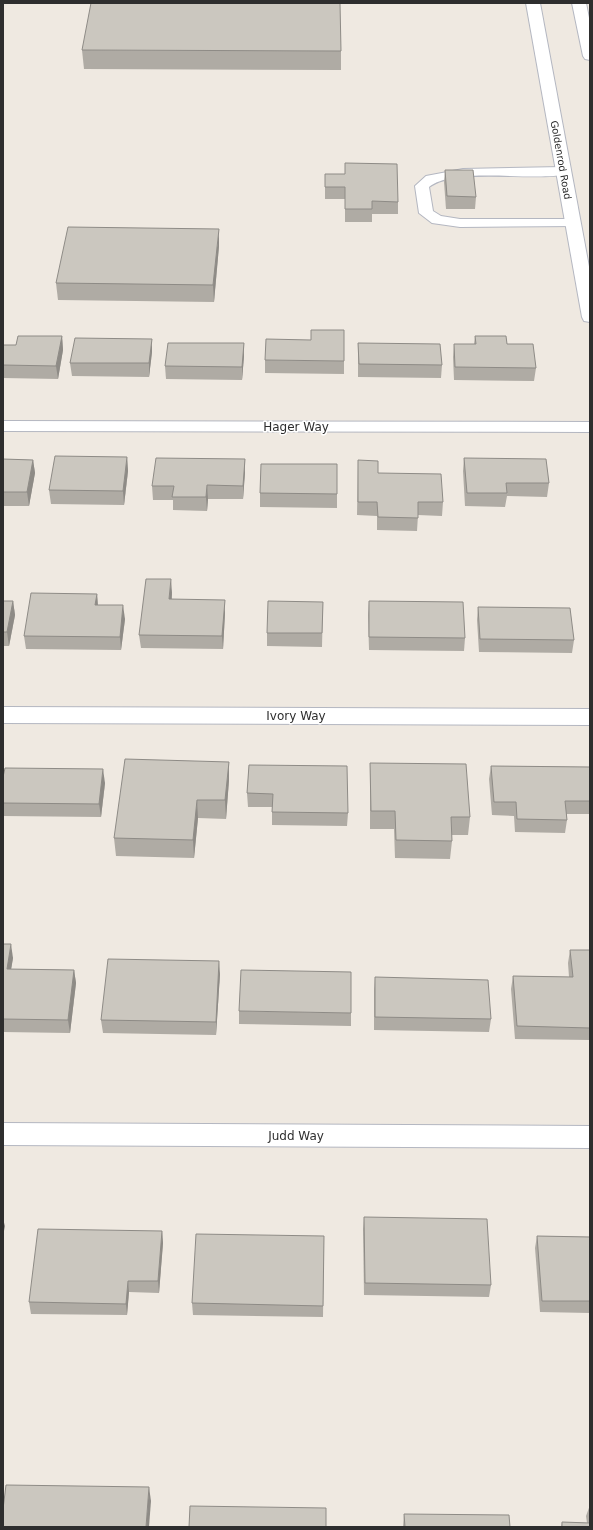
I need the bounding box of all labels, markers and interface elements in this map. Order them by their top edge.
street label: Goldenrod Road [549,120,573,200]
street label: Hager Way [263,420,329,434]
street label: Ivory Way [266,709,326,723]
street label: Judd Way [267,1129,324,1143]

